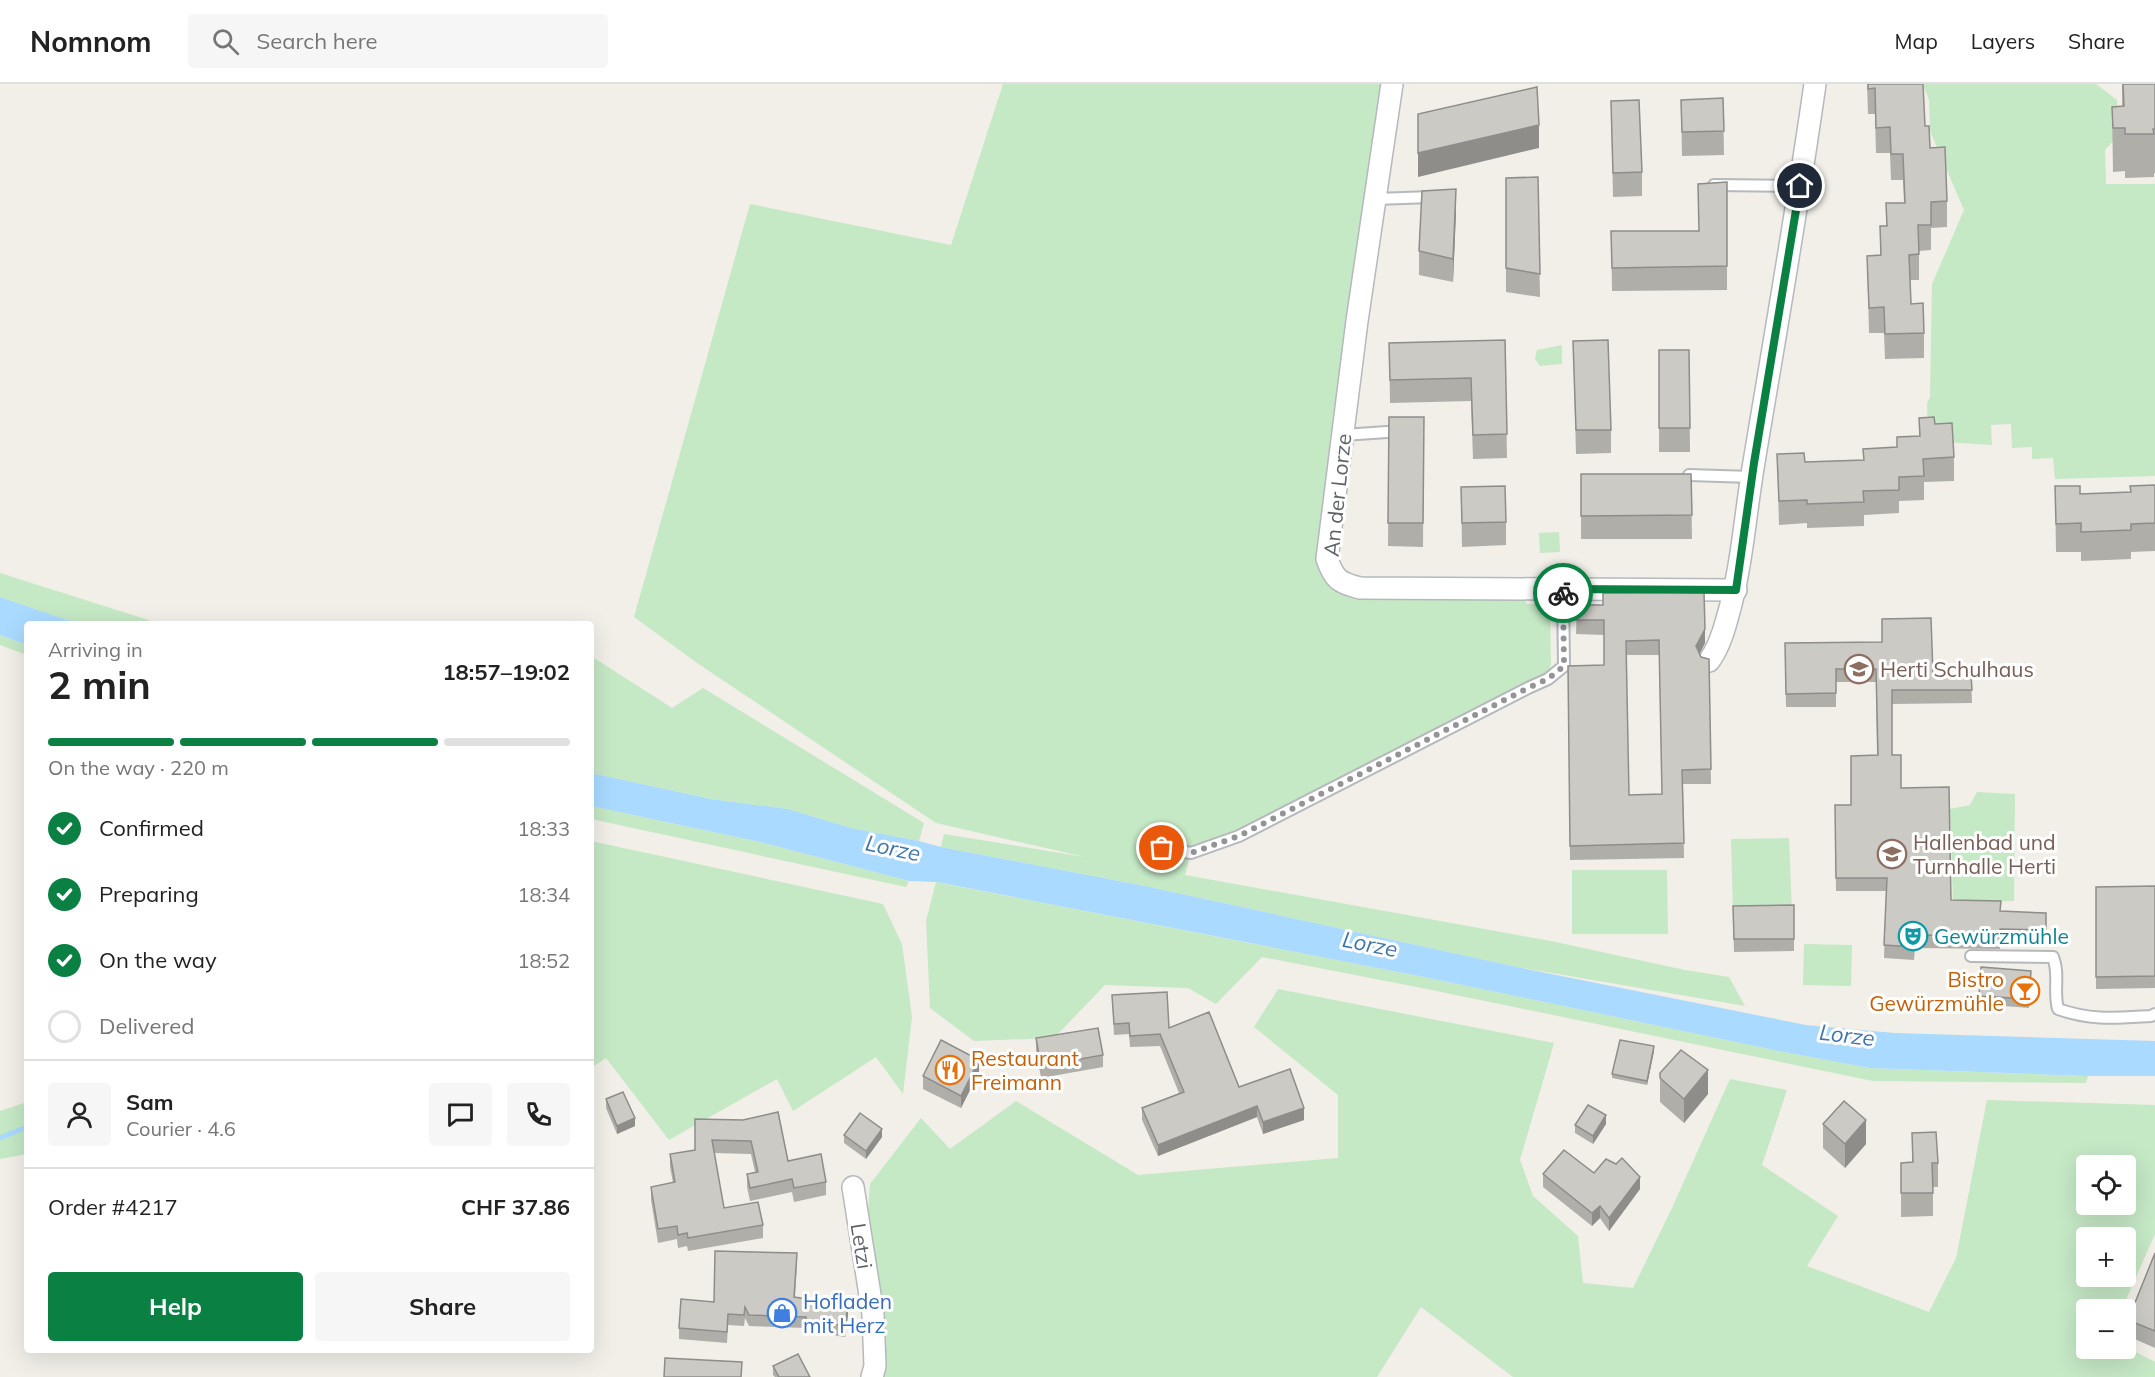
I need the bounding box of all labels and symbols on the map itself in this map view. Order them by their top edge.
pin [1774,160,1825,211]
street label: An der Lorze [1318,432,1356,558]
courier [1533,563,1593,623]
school or university icon: Herti Schulhaus [1843,653,1875,685]
place label: Herti Schulhaus [1880,656,2034,682]
pin [1136,822,1187,873]
water label: Lorze [863,829,923,867]
place label: Hallenbad und Turnhalle Herti [1913,829,2056,879]
school or university icon: Hallenbad und Turnhalle Herti [1876,838,1908,870]
theatre icon: Gewürzmühle [1897,920,1929,952]
place label: Gewürzmühle [1934,923,2069,949]
water label: Lorze [1340,925,1400,963]
place label: Bistro Gewürzmühle [1869,966,2004,1016]
bar icon: Bistro Gewürzmühle [2009,975,2041,1007]
water label: Lorze [1818,1018,1876,1052]
place label: Restaurant Freimann [971,1045,1079,1095]
restaurant icon: Restaurant Freimann [934,1054,966,1086]
street label: Letzi [846,1221,878,1271]
place label: Hofladen mit Herz [803,1288,892,1338]
shop icon: Hofladen mit Herz [766,1297,798,1329]

